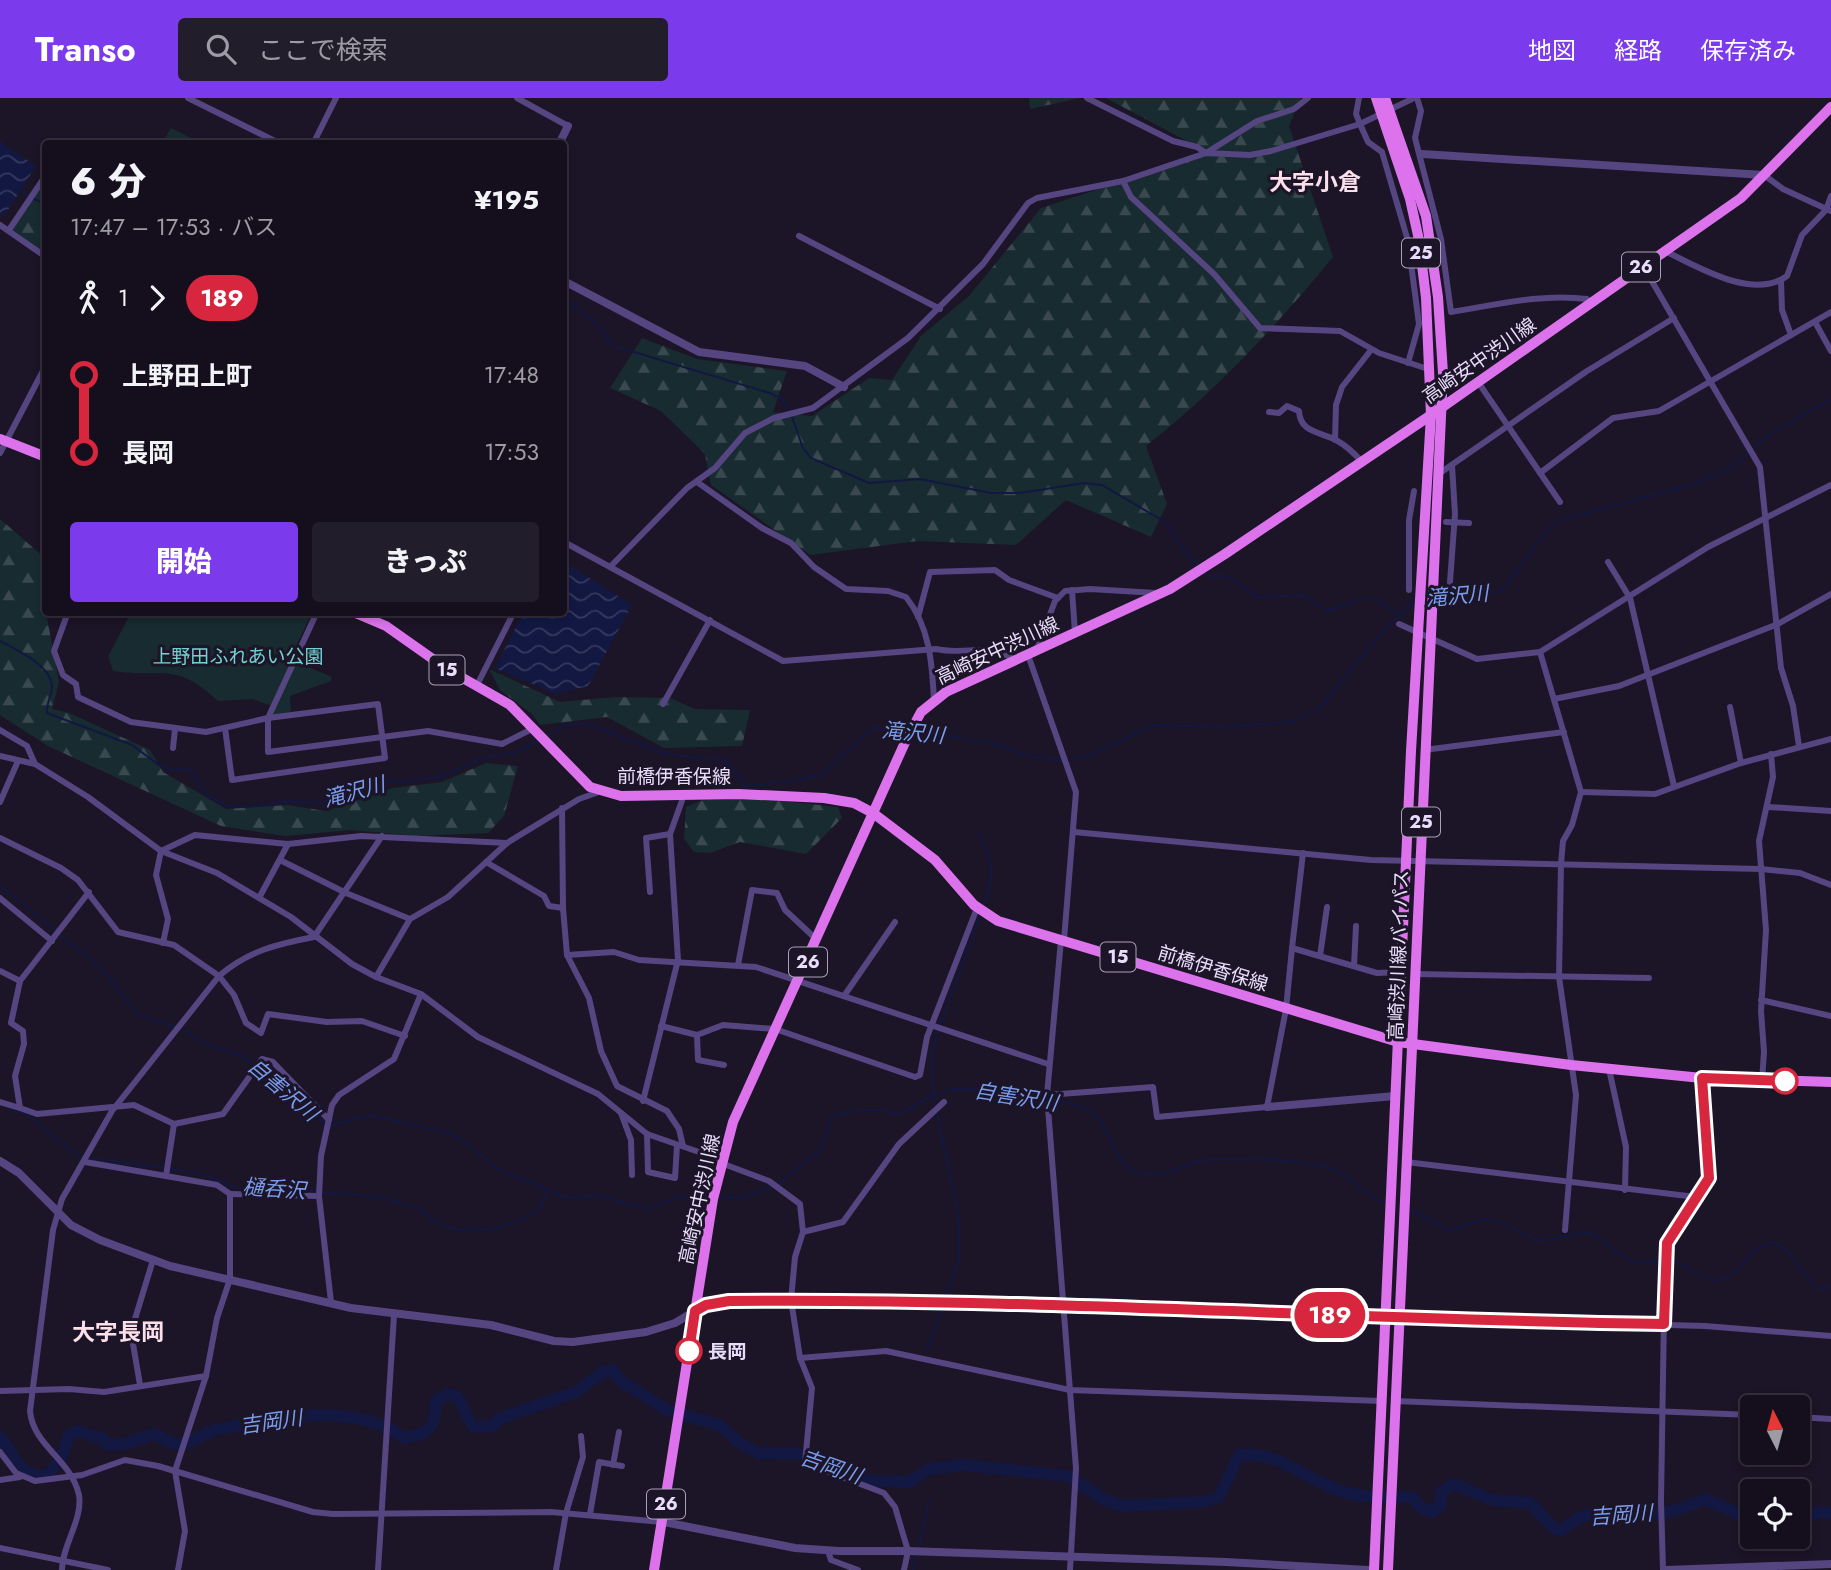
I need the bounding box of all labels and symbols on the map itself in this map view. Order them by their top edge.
district label: 大字小倉 [1269,165,1361,199]
road number: 25 [1402,238,1440,268]
road number: 26 [1622,252,1660,282]
street label: 高崎安中渋川線 [1417,311,1542,410]
water label: 滝沢川 [1424,578,1492,614]
street label: 高崎安中渋川線 [931,610,1063,691]
park label: 上野田ふれあい公園 [152,643,324,670]
road number: 15 [430,656,464,684]
water label: 滝沢川 [880,715,948,751]
street label: 前橋伊香保線 [617,763,731,790]
water label: 滝沢川 [320,769,390,815]
road number: 25 [1402,808,1440,836]
street label: 高崎渋川線バイパス [1382,869,1415,1041]
street label: 前橋伊香保線 [1154,939,1271,998]
road number: 15 [1100,942,1136,972]
road number: 26 [789,948,827,976]
water label: 自害沢川 [241,1052,326,1130]
unlabelled marker [1772,1068,1798,1094]
water label: 自害沢川 [972,1076,1062,1119]
street label: 高崎安中渋川線 [672,1131,727,1267]
water label: 樋呑沢 [242,1172,309,1206]
line badge: 189 [1290,1292,1370,1338]
district label: 大字長岡 [72,1315,164,1349]
marker: 長岡 [676,1338,702,1364]
place label: 長岡 [708,1338,746,1365]
north arrow [1740,1395,1810,1465]
water label: 吉岡川 [238,1402,306,1441]
water label: 吉岡川 [796,1443,868,1492]
road number: 26 [647,1490,685,1518]
water label: 吉岡川 [1589,1498,1655,1532]

